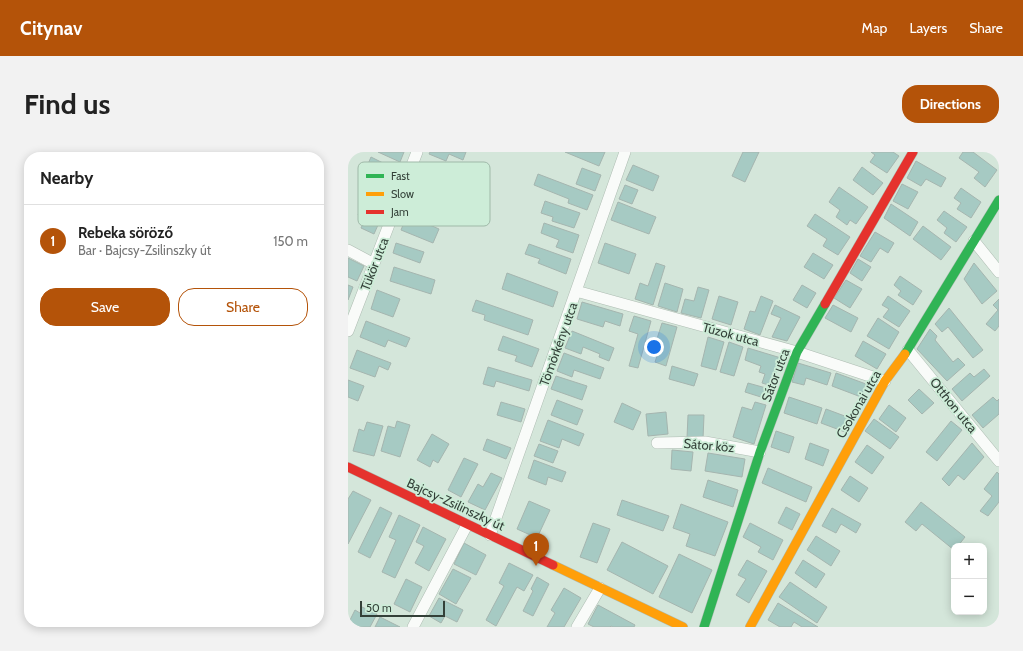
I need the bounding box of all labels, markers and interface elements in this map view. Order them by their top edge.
text: Citynav [20,17,82,40]
text: Map [862,19,887,37]
text: Layers [909,19,947,37]
text: Share [969,19,1003,37]
button: Directions [902,85,999,123]
text: Find us [24,87,110,121]
legend [358,162,490,226]
text: Nearby [40,168,93,188]
text: Fast [391,169,410,183]
text: Slow [391,187,414,201]
text: Jam [390,205,409,219]
text: Rebeka söröző [78,224,173,242]
text: 1 [51,233,55,249]
text: 150 m [273,233,308,249]
street label: Tükör utca [357,234,392,293]
text: Bar · Bajcsy-Zsilinszky út [78,242,211,258]
button: Save [40,288,170,326]
button: Share [178,288,308,326]
street label: Tömörkény utca [535,299,581,388]
street label: Túzok utca [701,319,762,349]
your location [644,337,664,357]
street label: Sátor utca [758,346,793,404]
street label: Csokonai utca [832,367,884,441]
street label: Otthon utca [927,374,982,436]
street label: Sátor köz [683,435,735,455]
street label: Bajcsy-Zsilinszky út [404,474,508,535]
pin: 1 [523,533,549,566]
map controls [951,543,987,615]
button: + [951,543,987,579]
button: − [951,579,987,615]
scale bar [360,599,445,618]
text: 50 m [366,601,392,615]

